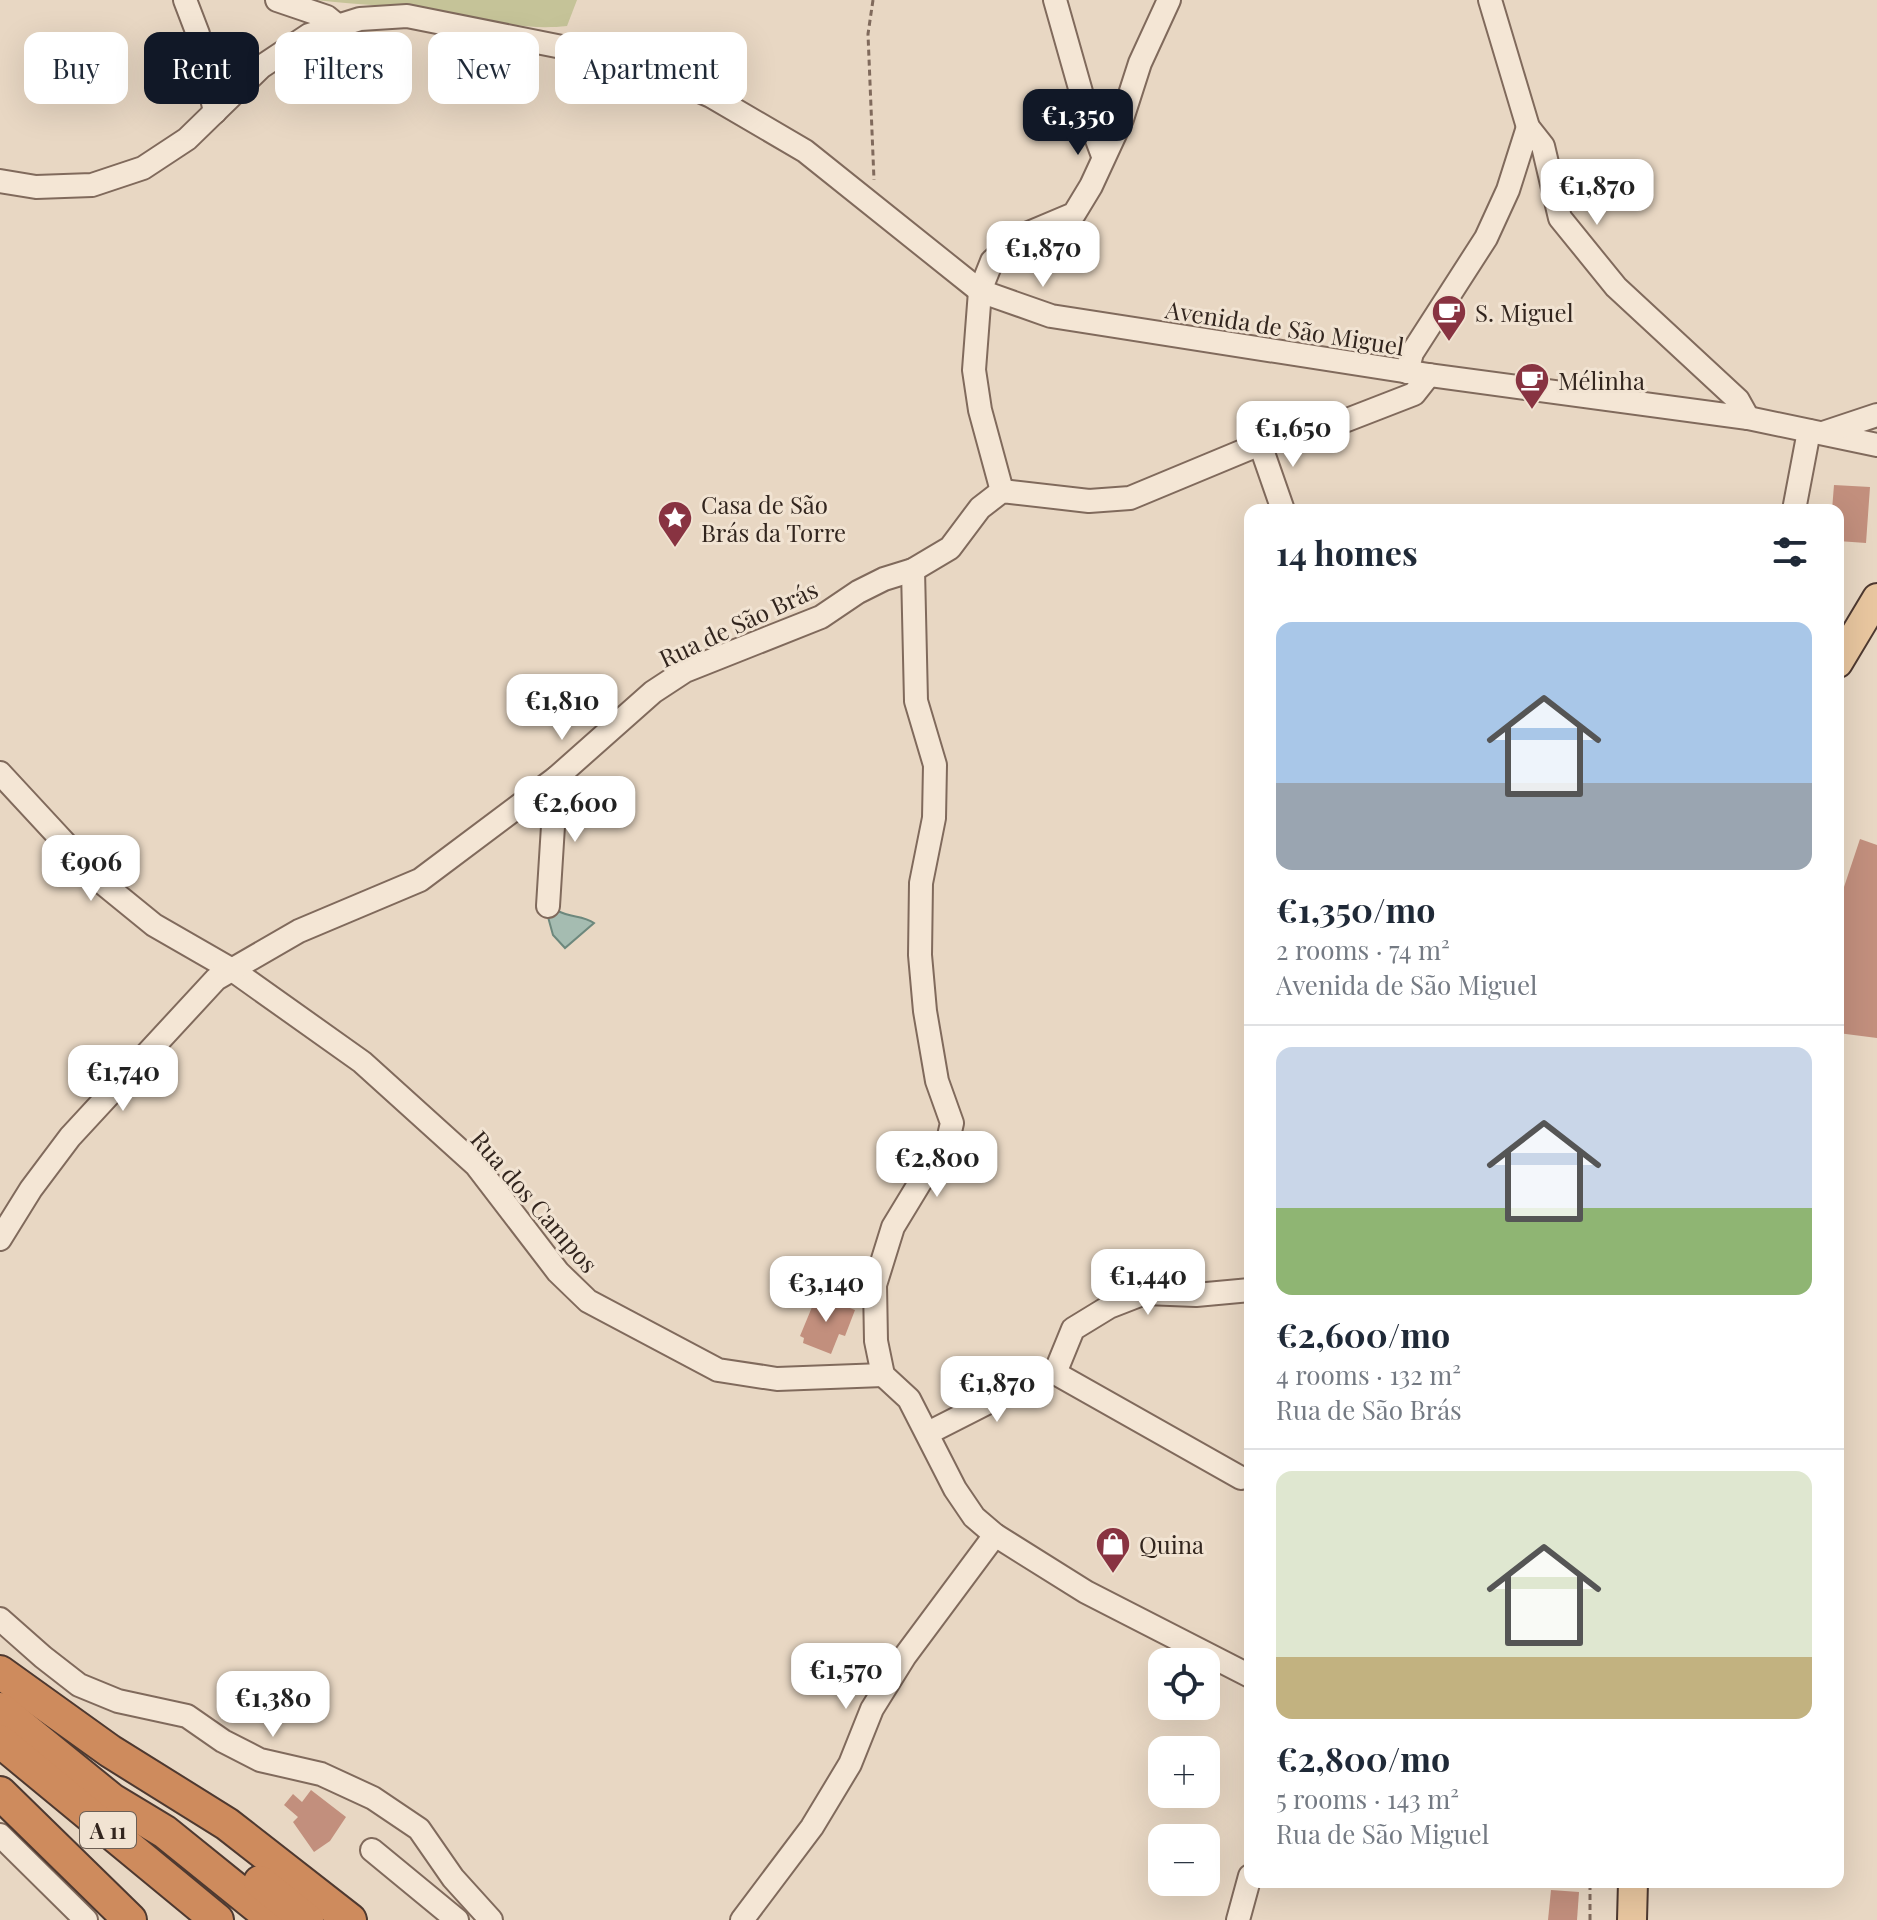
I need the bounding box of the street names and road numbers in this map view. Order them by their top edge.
street label: Avenida de São Miguel [1162,292,1407,362]
street label: Rua de São Brás [654,572,822,674]
street label: Rua dos Campos [464,1123,606,1279]
road number: A 11 [80,1812,136,1848]

